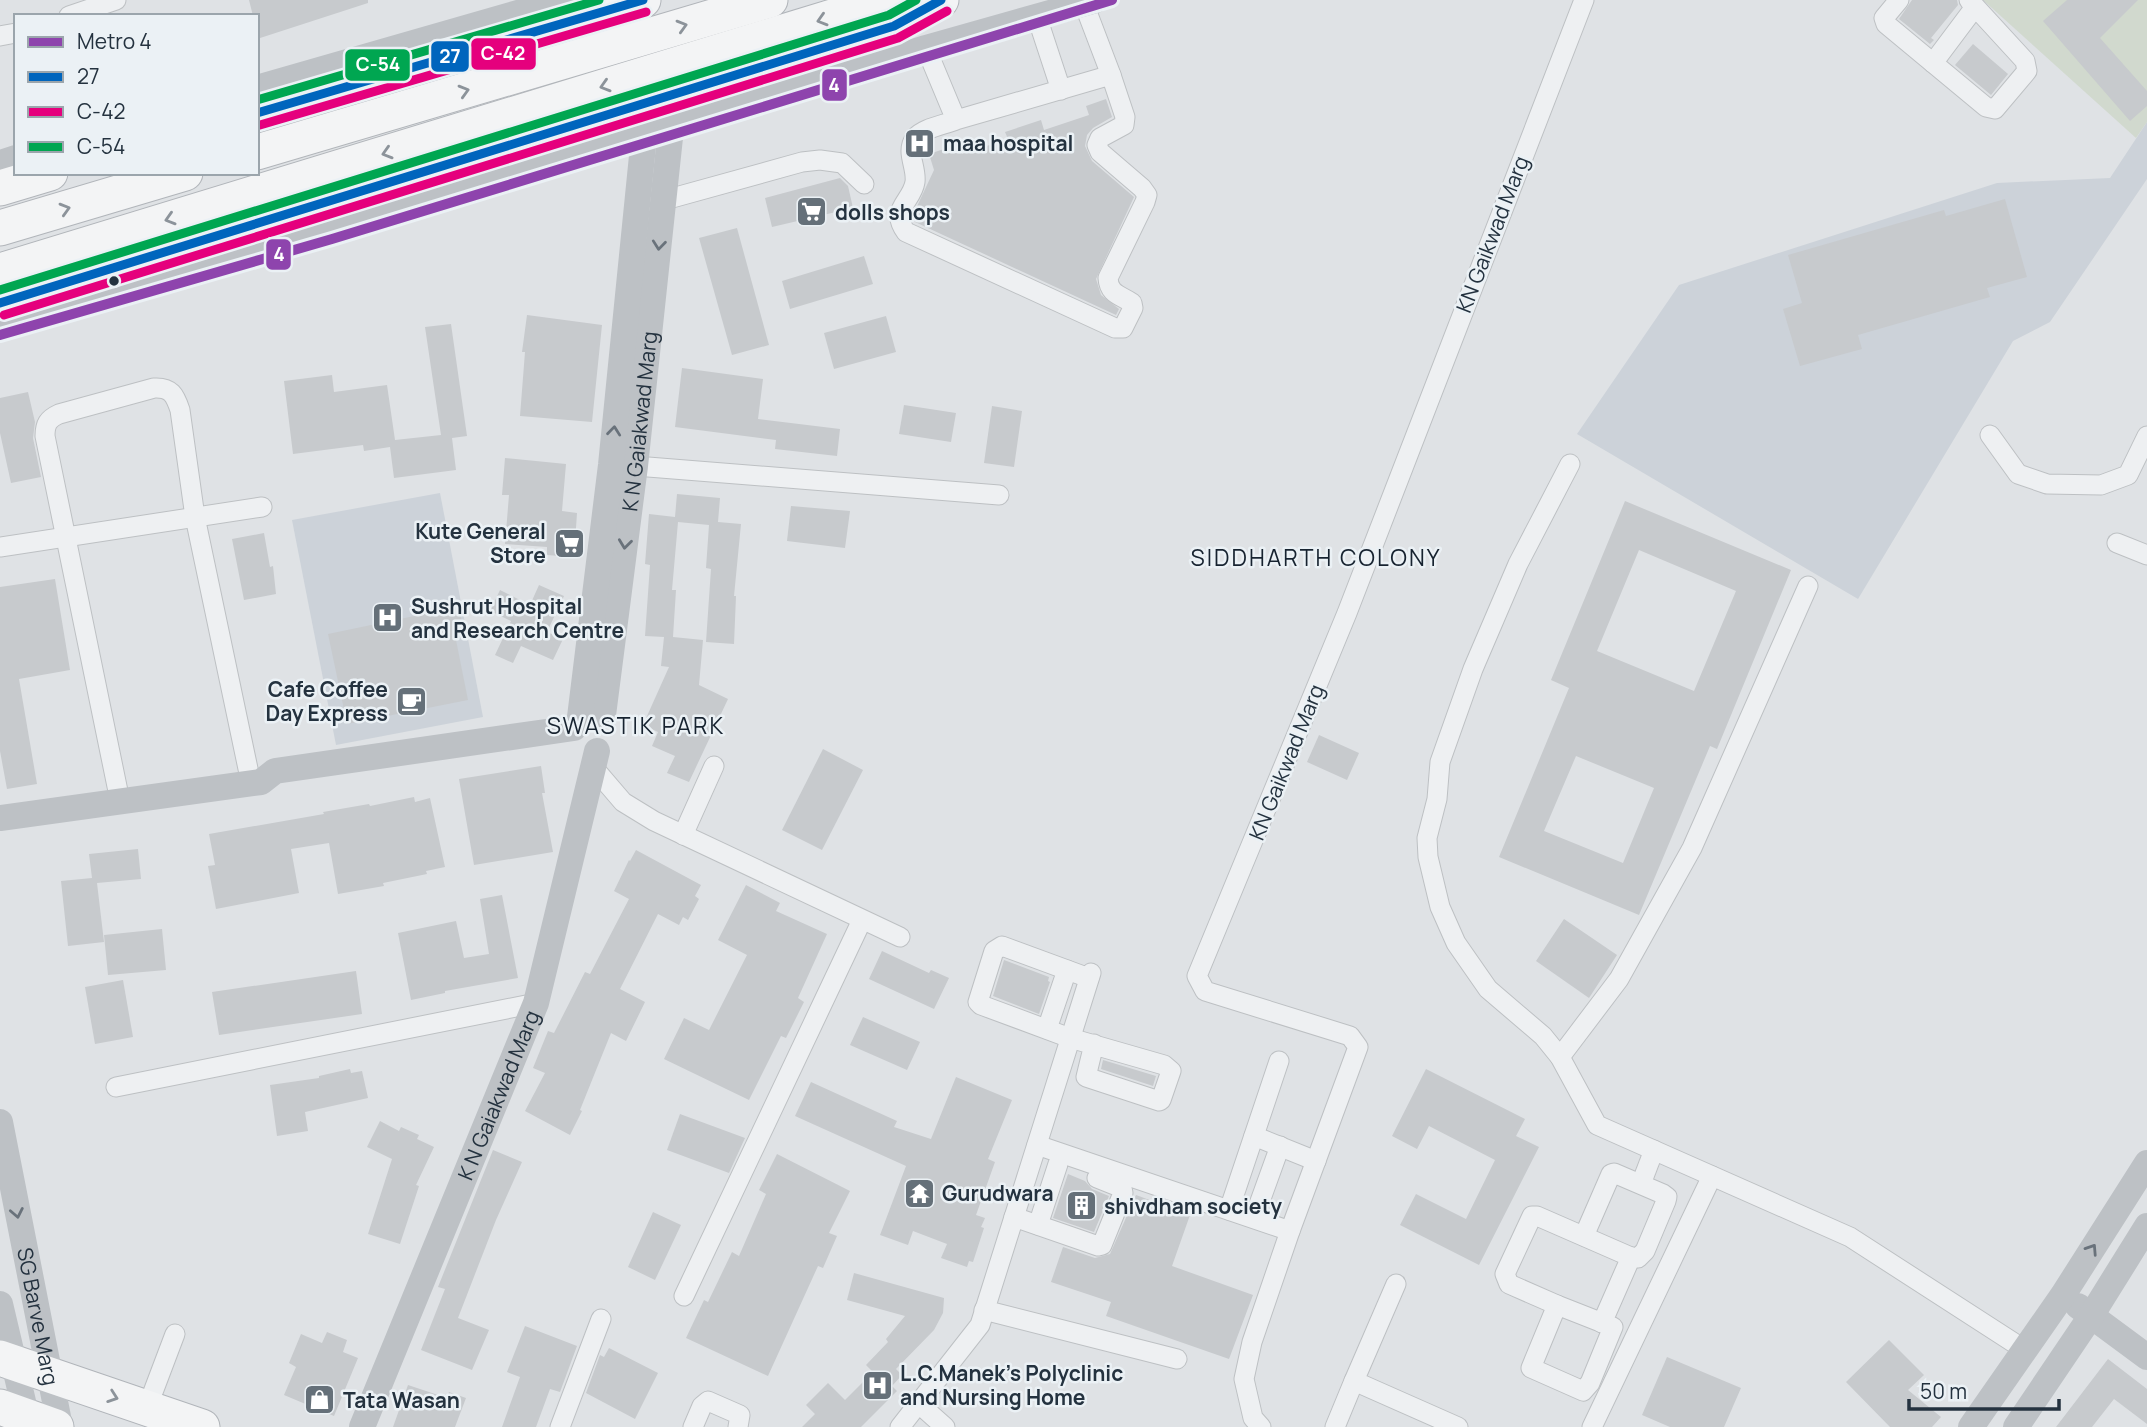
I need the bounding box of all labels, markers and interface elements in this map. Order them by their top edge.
one-way arrow [817,12,829,26]
legend [14,14,259,175]
one-way arrow [676,20,688,35]
text: Metro 4 [77,27,152,55]
line badge: C-42 [470,37,537,71]
line badge: 27 [430,40,470,73]
text: C-42 [481,40,525,66]
text: 27 [439,43,461,69]
line badge: C-54 [344,48,411,82]
text: C-54 [356,51,400,77]
text: 27 [77,62,100,90]
line badge: 4 [821,68,848,102]
text: 4 [828,72,840,98]
one-way arrow [599,78,611,93]
one-way arrow [457,84,469,99]
text: C-42 [77,97,125,125]
hospital icon: maa hospital [903,126,937,160]
place label: maa hospital [943,129,1073,157]
text: C-54 [77,132,125,160]
one-way arrow [381,144,393,159]
street label: KN Gaikwad Marg [1449,152,1535,316]
supermarket icon: dolls shops [795,195,829,229]
place label: dolls shops [835,198,950,226]
one-way arrow [59,202,71,217]
one-way arrow [164,211,176,226]
line badge: 4 [265,238,292,271]
one-way arrow [651,239,666,251]
text: 4 [273,241,285,267]
unlabelled marker [107,274,121,288]
street label: K N Gaiakwad Marg [615,330,663,513]
one-way arrow [606,425,621,436]
place label: Kute General Store [415,517,546,569]
supermarket icon: Kute General Store [552,526,586,560]
one-way arrow [617,538,632,550]
district label: SIDDHARTH COLONY [1191,541,1441,573]
place label: Sushrut Hospital and Research Centre [411,592,624,644]
hospital icon: Sushrut Hospital and Research Centre [371,601,405,635]
place label: Cafe Coffee Day Express [265,675,388,727]
street label: KN Gaikwad Marg [1242,680,1330,844]
cafe icon: Cafe Coffee Day Express [394,684,428,718]
district label: SWASTIK PARK [547,709,725,741]
street label: K N Gaiakwad Marg [451,1006,546,1184]
temple icon: Gurudwara [902,1176,936,1210]
place label: Gurudwara [942,1179,1054,1207]
building icon: shivdham society [1064,1189,1098,1223]
place label: shivdham society [1104,1192,1282,1220]
one-way arrow [9,1207,24,1219]
one-way arrow [2084,1244,2096,1257]
street label: SG Barve Marg [11,1245,65,1388]
place label: L.C.Manek's Polyclinic and Nursing Home [900,1359,1123,1411]
hospital icon: L.C.Manek's Polyclinic and Nursing Home [860,1368,894,1402]
scale bar [1909,1368,2060,1412]
text: 50 m [1920,1377,1967,1405]
shop icon: Tata Wasan [303,1383,337,1417]
place label: Tata Wasan [343,1386,460,1414]
one-way arrow [107,1389,119,1403]

